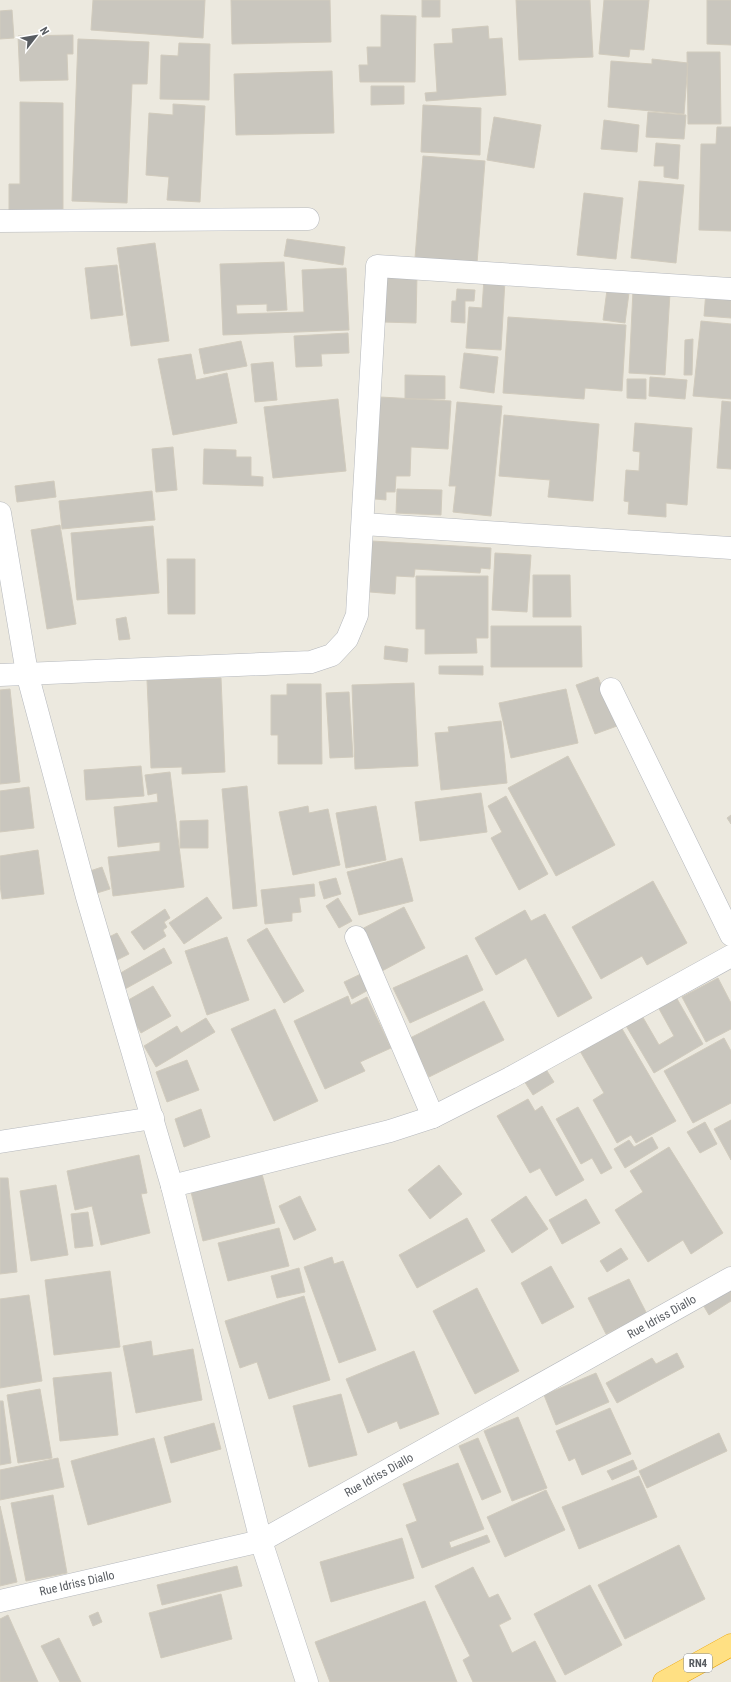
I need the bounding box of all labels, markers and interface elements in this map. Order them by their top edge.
north arrow [16,16,56,56]
text: N [37,25,52,38]
street label: Rue Idriss Diallo [625,1292,699,1342]
street label: Rue Idriss Diallo [342,1450,416,1500]
street label: Rue Idriss Diallo [38,1568,116,1599]
road number: RN4 [684,1654,712,1672]

